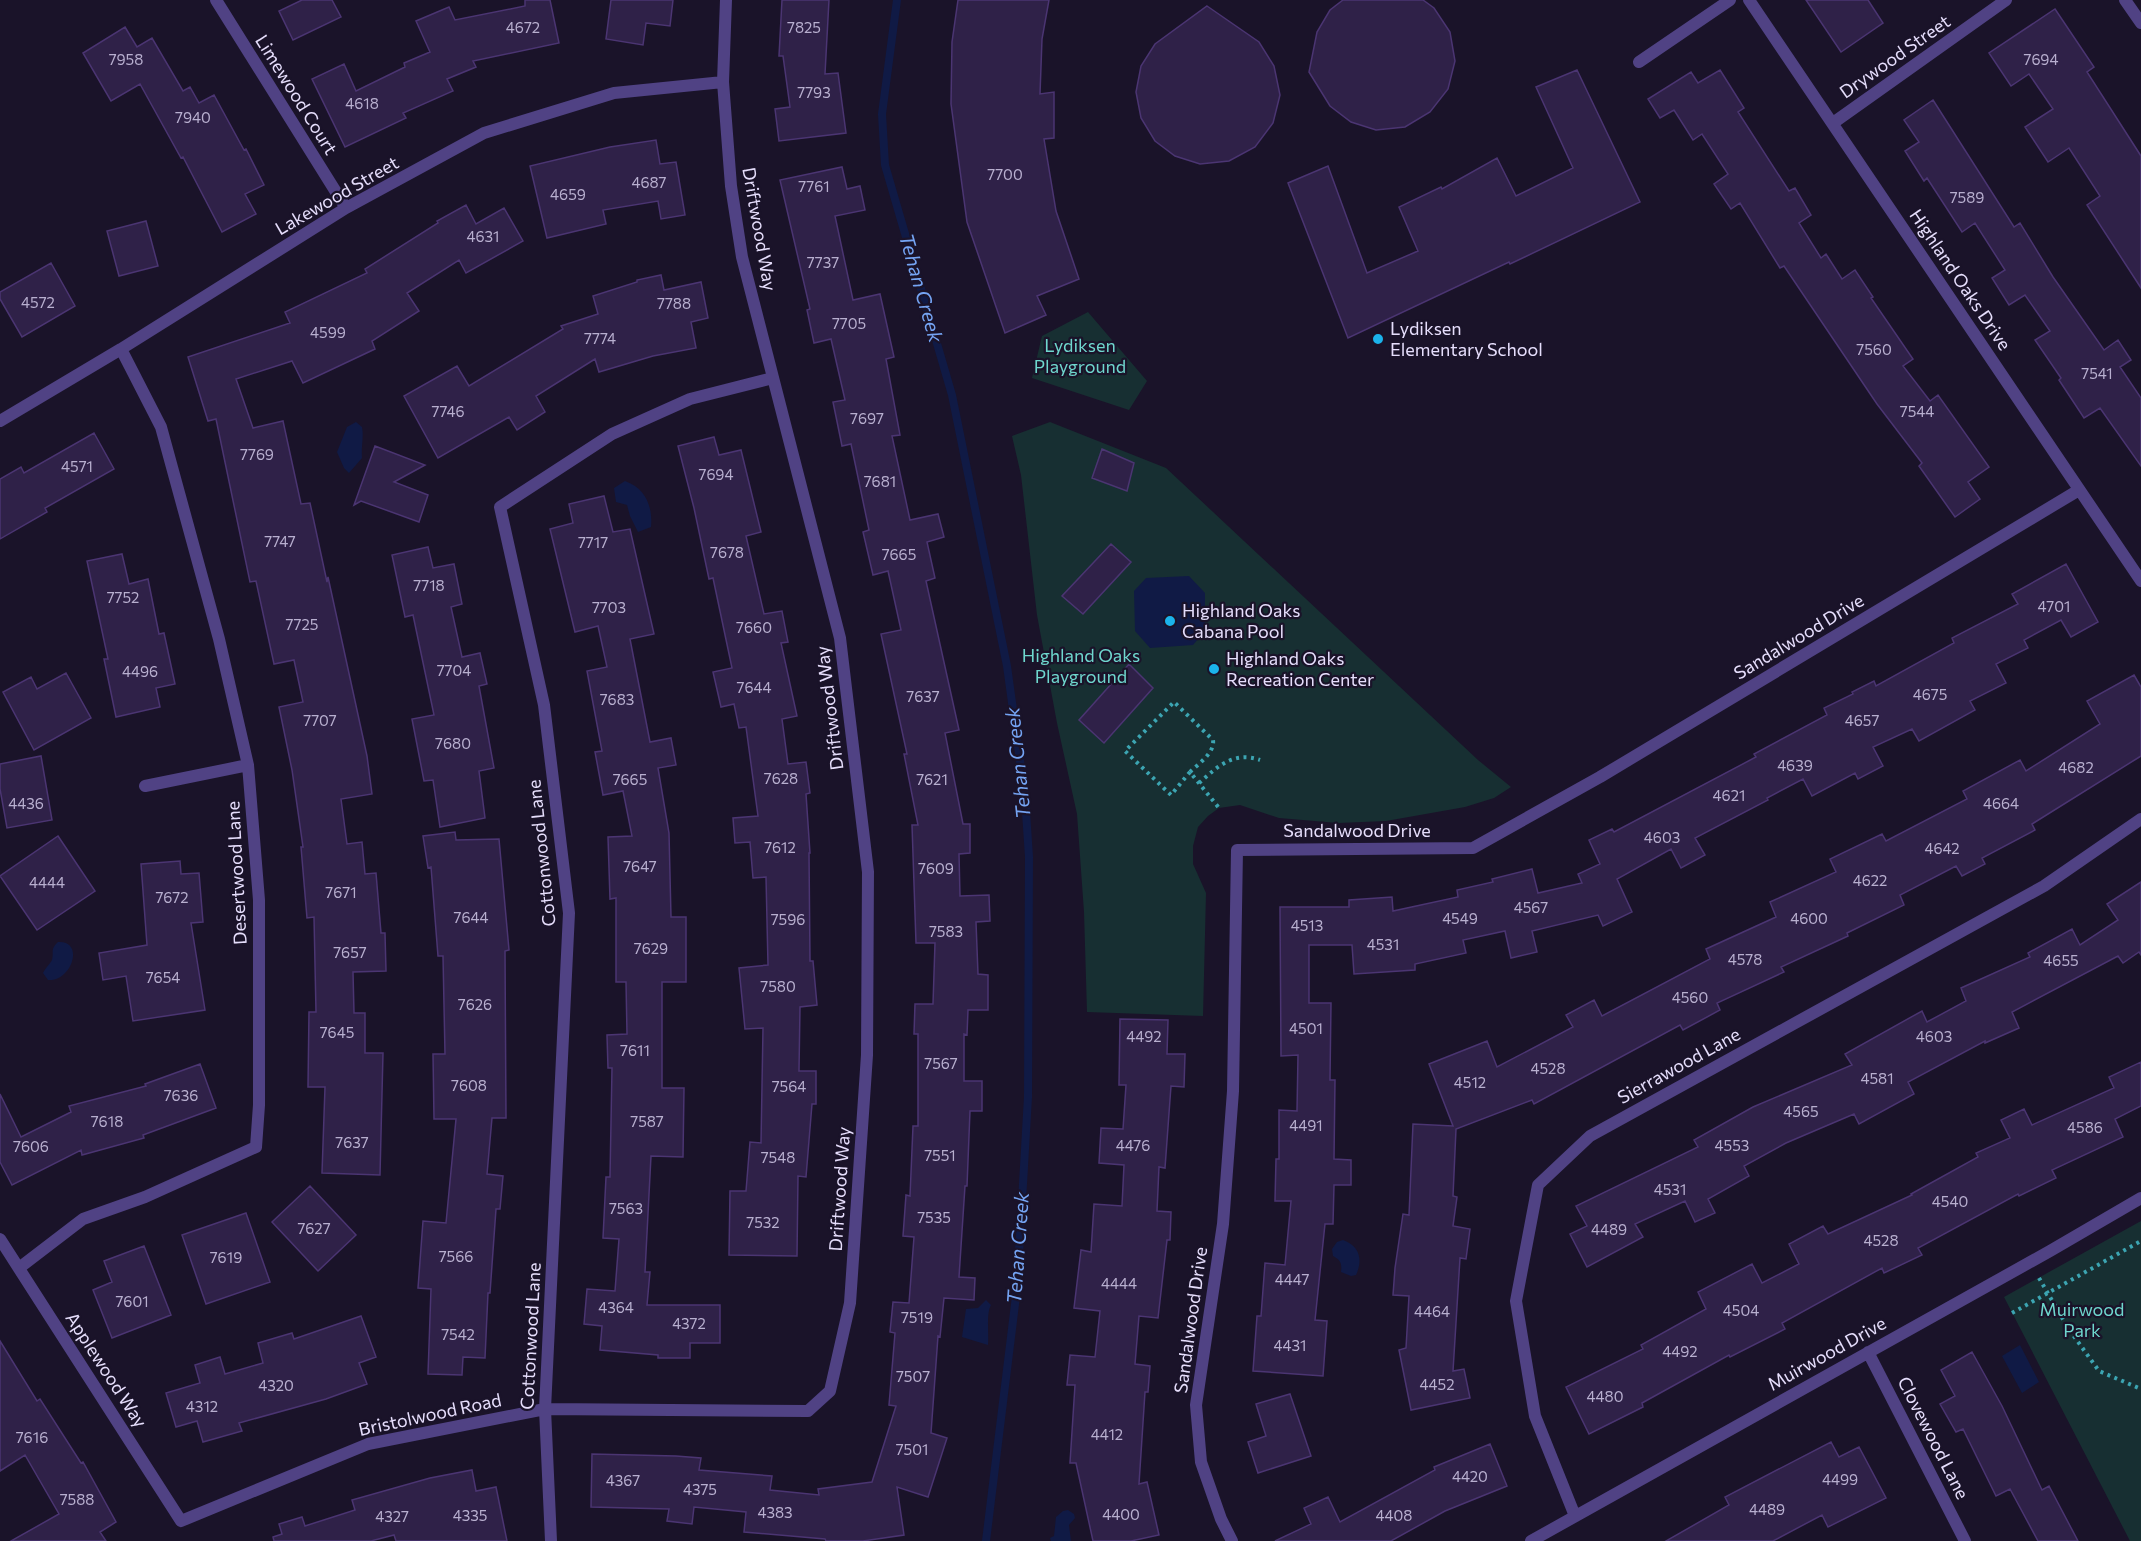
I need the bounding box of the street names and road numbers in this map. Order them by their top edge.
street label: Drywood Street [1835,10,1954,103]
street label: Limewood Court [251,31,342,158]
street label: Lakewood Street [271,151,402,239]
street label: Driftwood Way [738,165,782,292]
street label: Highland Oaks Drive [1905,205,2016,354]
street label: Sandalwood Drive [1730,589,1867,684]
street label: Driftwood Way [810,645,848,771]
street label: Cottonwood Lane [522,779,560,928]
street label: Desertwood Lane [221,801,251,946]
street label: Sandalwood Drive [1283,819,1431,841]
street label: Sierrawood Lane [1613,1022,1744,1108]
street label: Driftwood Way [824,1126,854,1252]
street label: Sandalwood Drive [1169,1245,1211,1394]
street label: Cottonwood Lane [515,1262,545,1410]
street label: Applewood Way [61,1308,152,1431]
street label: Muirwood Drive [1763,1312,1890,1395]
street label: Clovewood Lane [1894,1373,1974,1502]
street label: Bristolwood Road [356,1388,503,1440]

